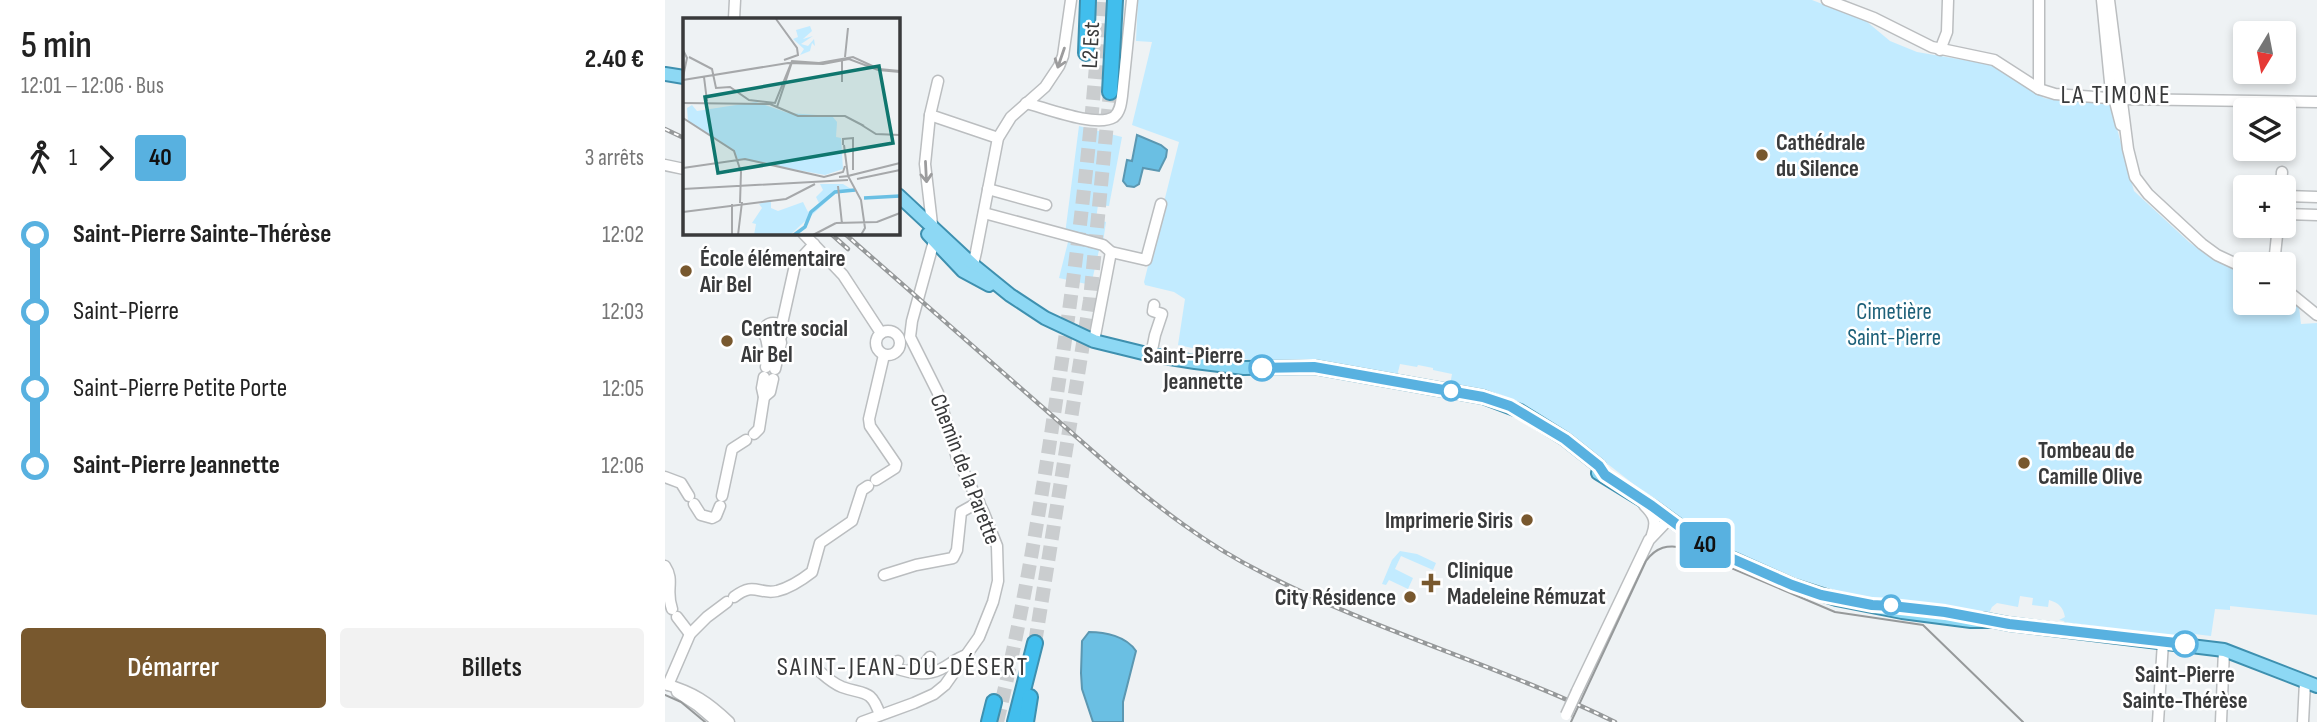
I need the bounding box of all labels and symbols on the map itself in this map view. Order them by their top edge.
inset map [683,18,899,234]
street label: L2 Est [1076,21,1106,69]
north arrow [2233,21,2296,84]
one-way arrow [1054,46,1066,68]
district label: LA TIMONE [2060,80,2172,111]
place label: Cathédrale du Silence [1776,129,1865,183]
marker: Cathédrale du Silence [1754,147,1770,163]
one-way arrow [919,160,932,183]
place label: École élémentaire Air Bel [699,245,846,299]
marker: École élémentaire Air Bel [678,263,694,279]
park label: Cimetière Saint-Pierre [1847,298,1941,352]
place label: Centre social Air Bel [740,315,848,369]
marker: Centre social Air Bel [719,333,735,349]
place label: Saint-Pierre Jeannette [1143,342,1243,396]
marker: Saint-Pierre Jeannette [1249,355,1275,381]
unlabelled marker [1441,381,1461,401]
street label: Chemin de la Parette [924,390,1007,549]
place label: Tombeau de Camille Olive [2038,437,2143,491]
marker: Tombeau de Camille Olive [2016,455,2032,471]
place label: Imprimerie Siris [1385,507,1513,535]
marker: Imprimerie Siris [1519,512,1535,528]
line badge: 40 [1674,522,1737,568]
place label: Clinique Madeleine Rémuzat [1447,557,1606,611]
marker: Clinique Madeleine Rémuzat [1421,573,1441,593]
place label: City Résidence [1275,584,1396,612]
marker: City Résidence [1402,589,1418,605]
unlabelled marker [1881,595,1901,615]
marker: Saint-Pierre Sainte-Thérèse [2172,631,2198,657]
district label: SAINT-JEAN-DU-DÉSERT [777,652,1029,683]
place label: Saint-Pierre Sainte-Thérèse [2122,661,2248,715]

